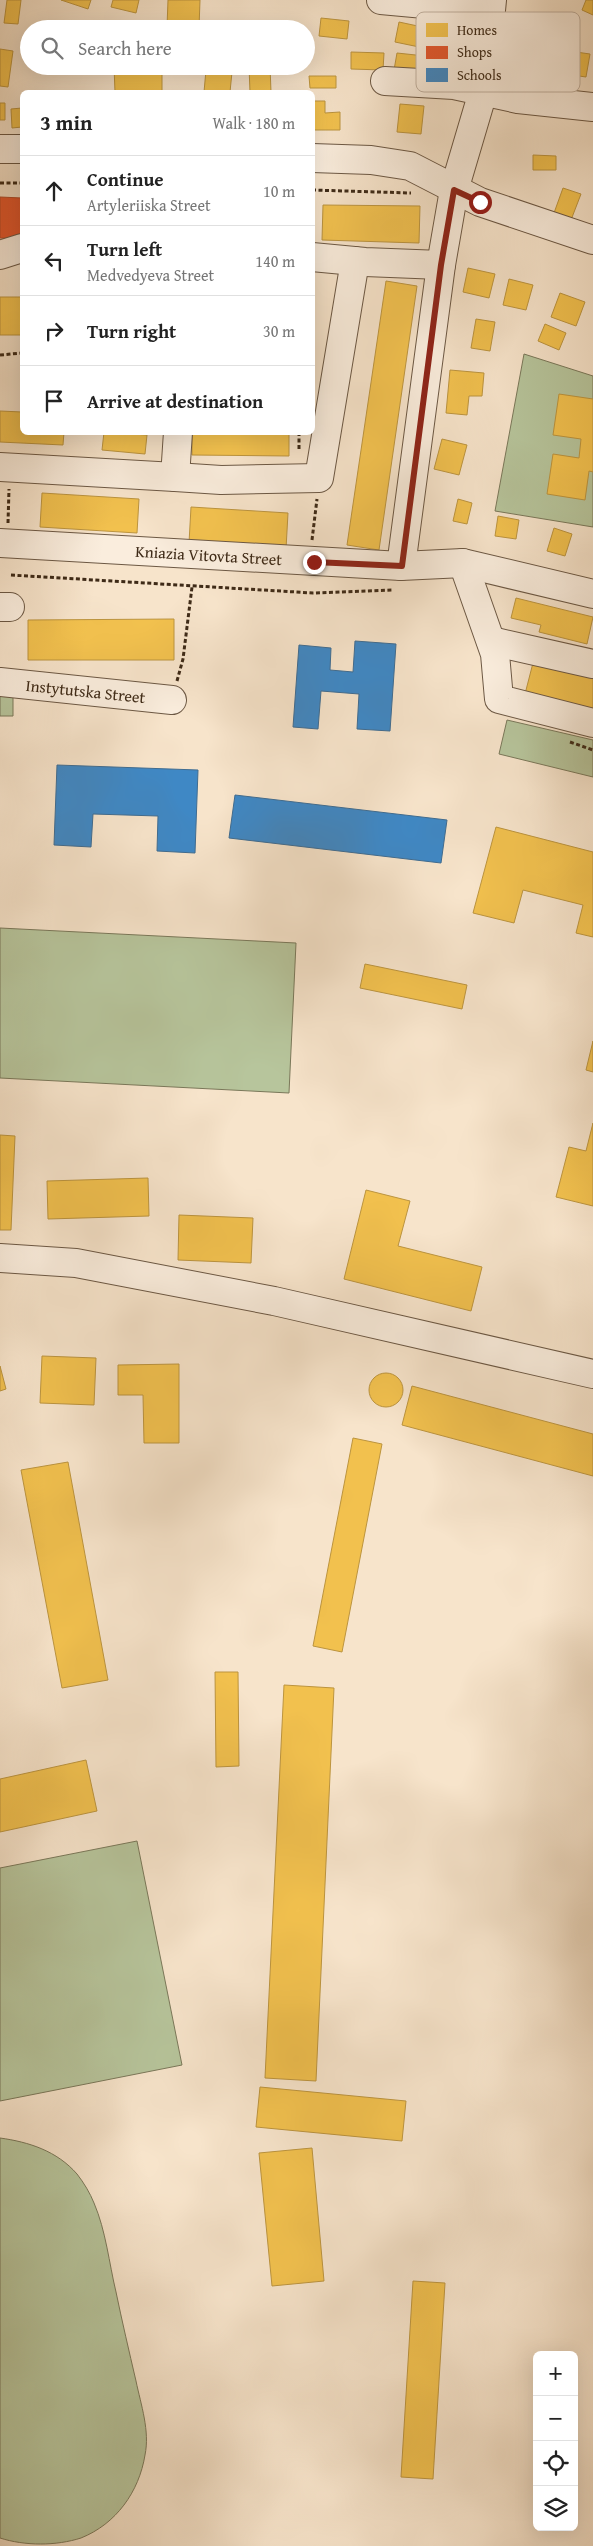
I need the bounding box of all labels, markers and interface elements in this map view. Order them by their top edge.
legend [416,12,580,92]
search box [20,20,315,75]
text: Homes [457,20,497,40]
icon: search [38,34,66,62]
text: Search here [78,34,172,62]
text: Shops [457,42,492,62]
text: Schools [457,65,501,85]
text: 3 min [40,107,92,138]
text: Walk · 180 m [212,111,295,135]
text: Continue [87,165,164,193]
icon: ahead [40,177,68,205]
text: 10 m [263,179,295,203]
route start [469,191,492,214]
text: Artyleriiska Street [87,193,211,217]
text: Turn left [87,235,162,263]
icon: left [40,247,68,275]
text: 140 m [255,249,295,273]
text: Medvedyeva Street [87,263,214,287]
icon: right [40,317,68,345]
text: Turn right [87,317,176,345]
text: 30 m [263,319,295,343]
icon: arrive [40,387,68,415]
text: Arrive at destination [87,387,263,415]
street label: Kniazia Vitovta Street [135,539,283,571]
route end [303,551,326,574]
street label: Instytutska Street [25,673,147,709]
map controls [533,2351,578,2531]
button: + [533,2351,578,2396]
button: − [533,2396,578,2441]
button: locate [533,2441,578,2486]
button: layers [533,2486,578,2531]

